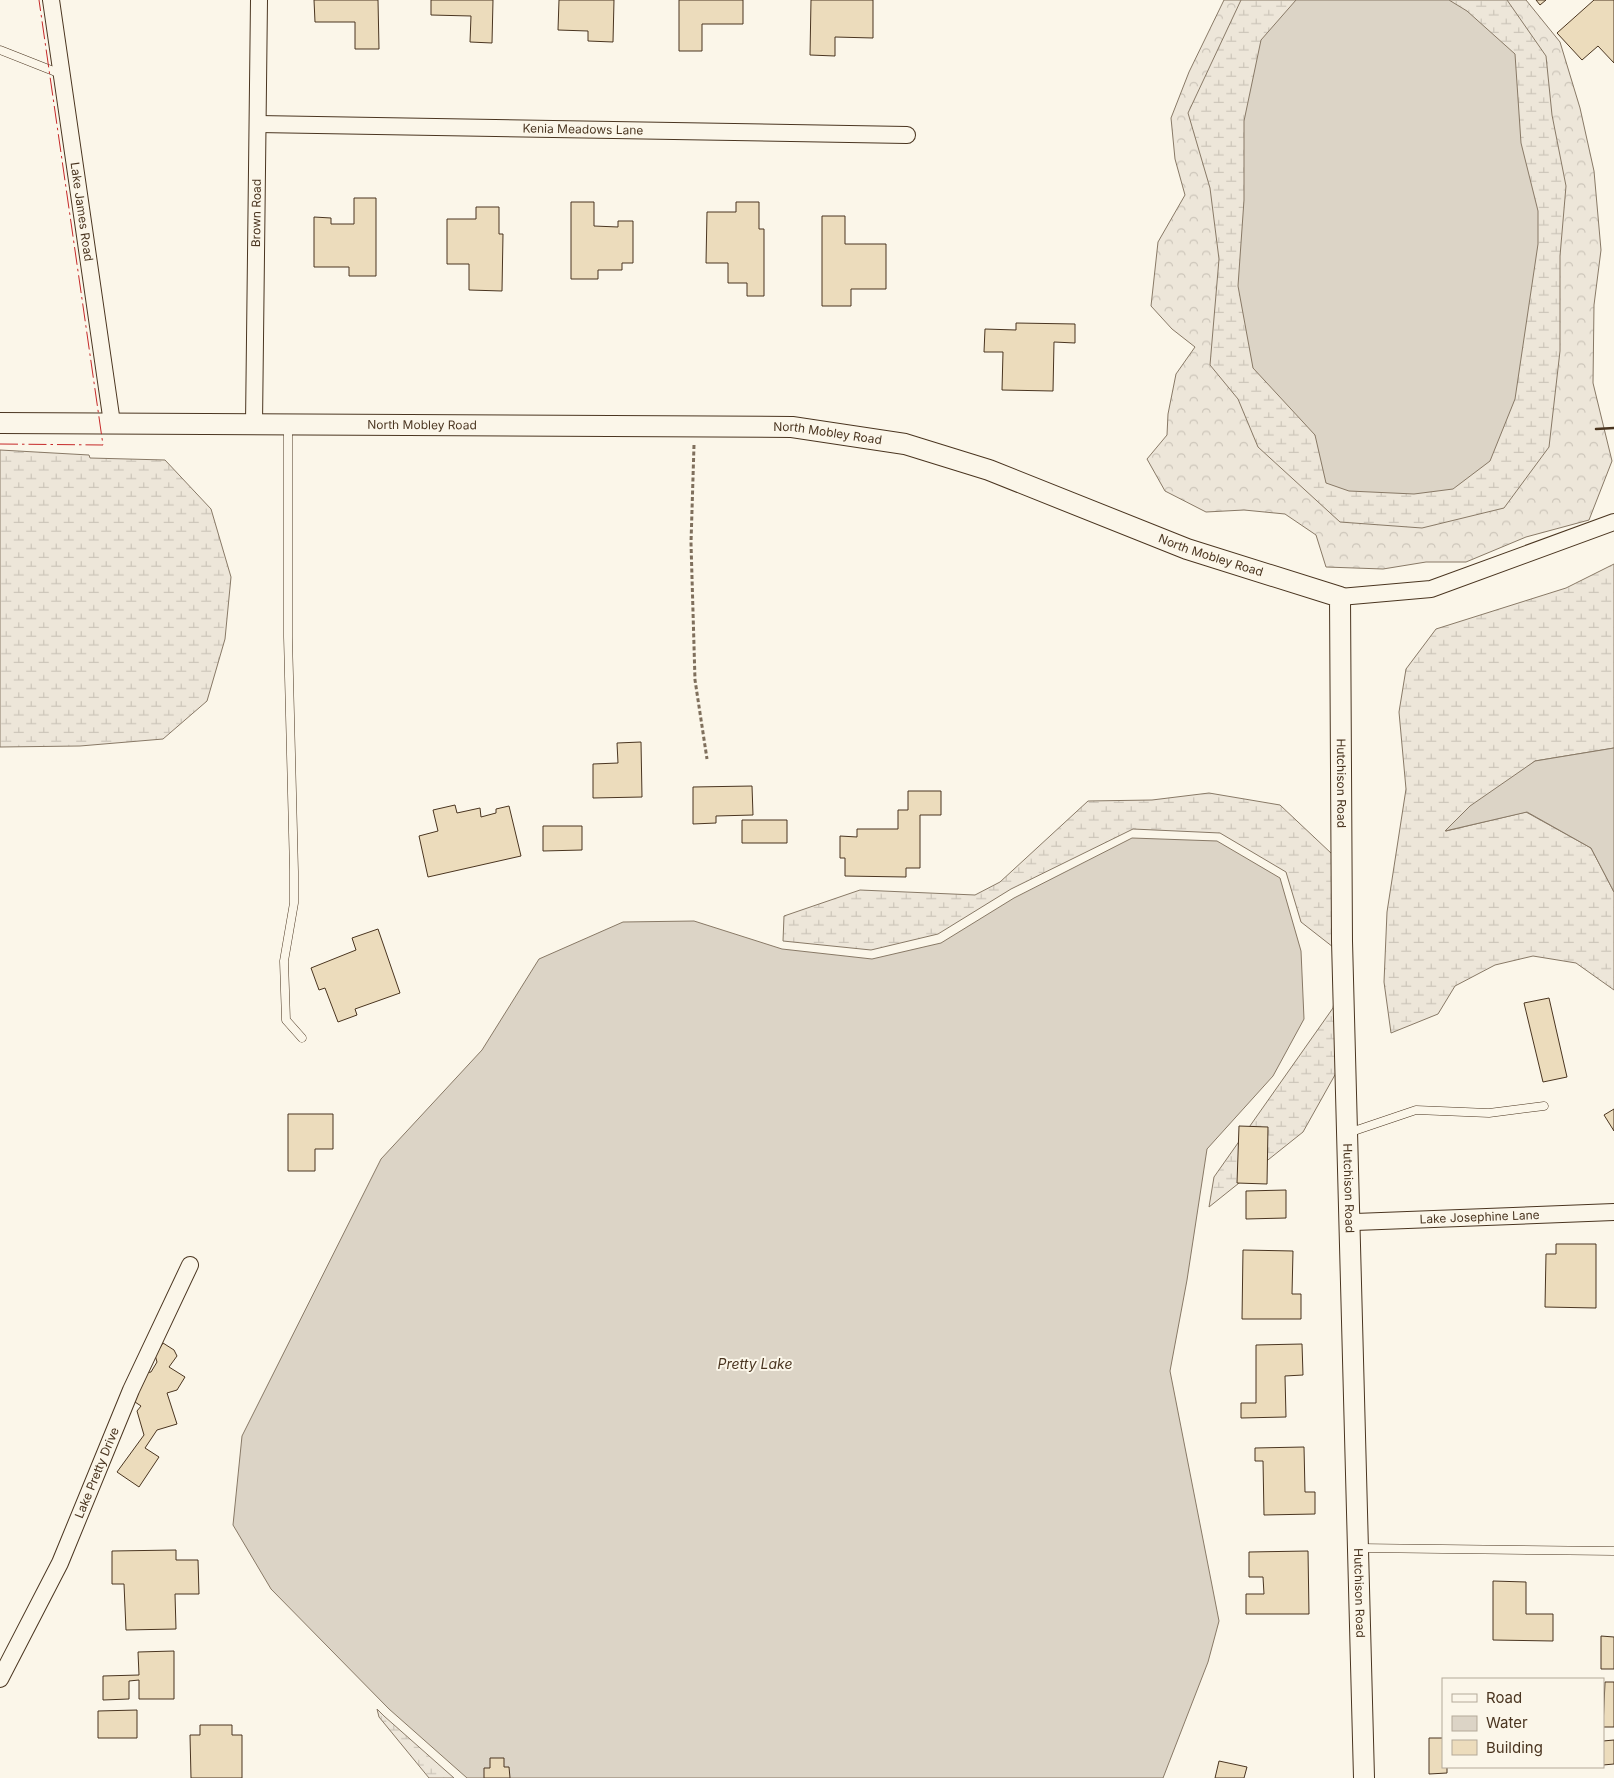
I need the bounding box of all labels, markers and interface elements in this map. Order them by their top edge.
street label: Kenia Meadows Lane [522,120,644,138]
street label: Lake James Road [67,161,97,262]
street label: Brown Road [248,179,264,247]
street label: North Mobley Road [367,417,477,432]
street label: North Mobley Road [773,419,883,447]
street label: North Mobley Road [1156,530,1265,579]
street label: Hutchison Road [1334,738,1349,828]
street label: Hutchison Road [1340,1143,1358,1233]
street label: Lake Josephine Lane [1419,1207,1540,1227]
water label: Pretty Lake [718,1355,792,1372]
street label: Lake Pretty Drive [71,1425,122,1520]
street label: Hutchison Road [1351,1548,1368,1638]
legend [1442,1678,1604,1768]
text: Road [1486,1688,1522,1707]
text: Water [1486,1713,1528,1732]
text: Building [1486,1738,1543,1757]

